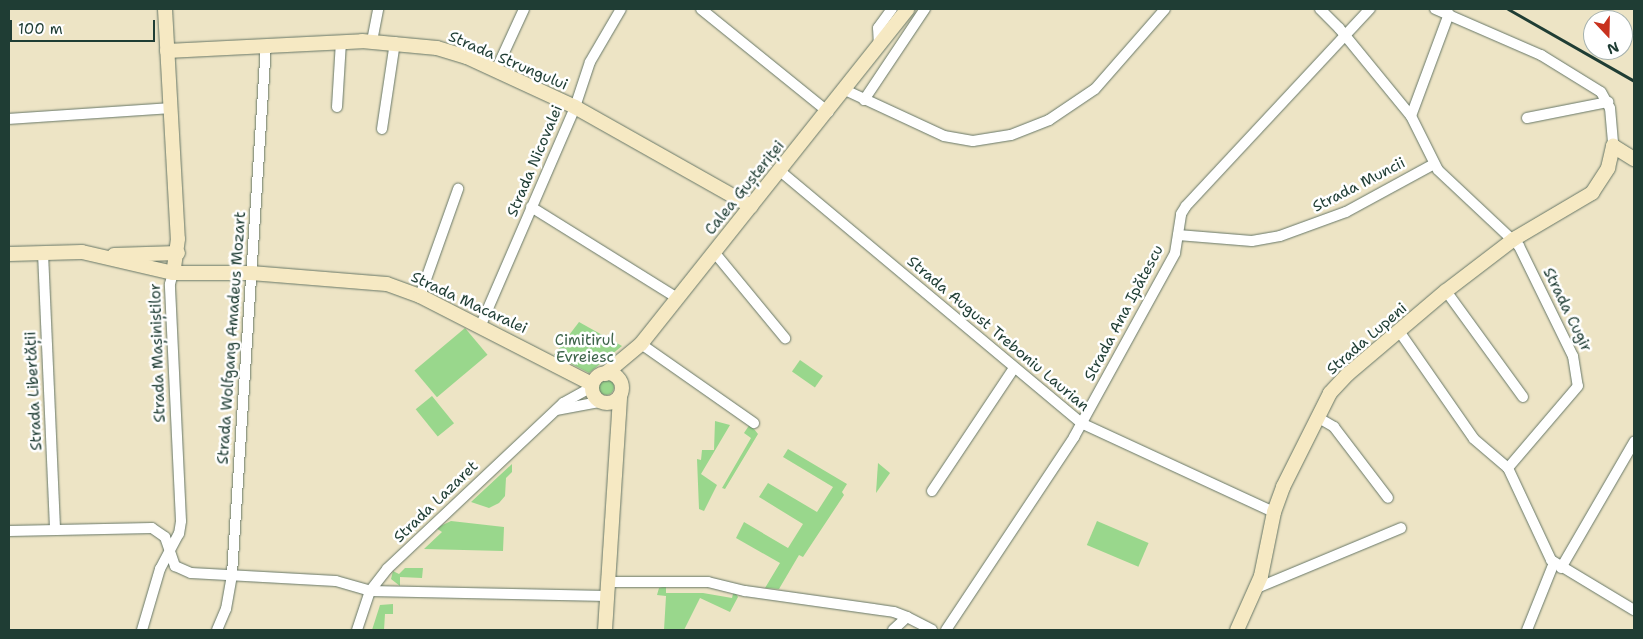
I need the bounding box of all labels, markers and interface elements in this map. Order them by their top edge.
scale bar [12,10,158,42]
north arrow [1583,10,1633,60]
text: 100 m [18,19,63,39]
street label: Strada Strungului [446,28,570,94]
text: N [1605,38,1621,58]
street label: Strada Nicovalei [503,103,567,219]
street label: Calea Gușteriței [701,137,789,239]
street label: Strada Muncii [1310,154,1408,216]
street label: Strada Wolfgang Amadeus Mozart [214,211,250,465]
street label: Strada Ana Ipătescu [1081,242,1167,384]
street label: Strada August Treboniu Laurian [903,253,1093,415]
street label: Strada Cugir [1539,265,1595,355]
street label: Strada Macaralei [408,268,530,338]
street label: Strada Mașiniștilor [147,283,169,423]
street label: Strada Lupeni [1323,299,1411,379]
street label: Strada Libertății [22,331,46,451]
park label: Cimitirul Evreiesc [555,331,615,366]
street label: Strada Lazaret [390,457,482,547]

